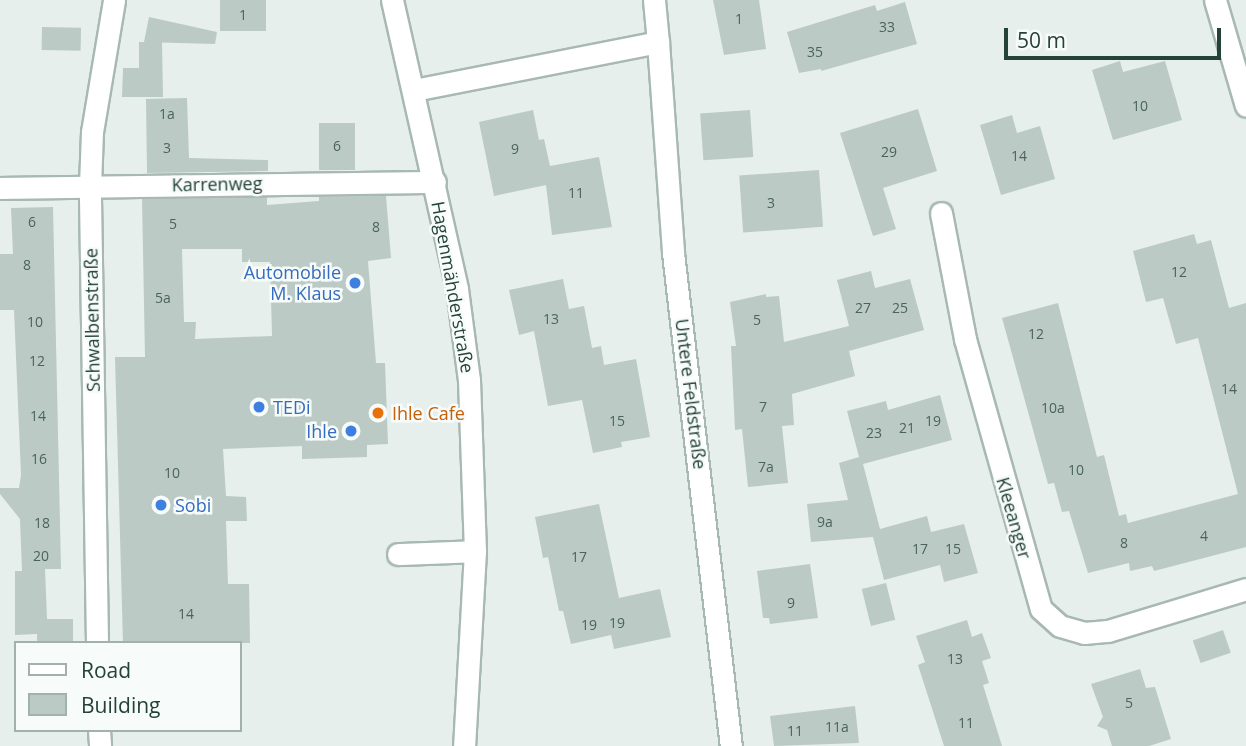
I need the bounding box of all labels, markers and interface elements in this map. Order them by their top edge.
house number: 1 [239,7,247,23]
house number: 1 [735,11,743,27]
scale bar [1008,14,1225,58]
house number: 33 [879,19,895,35]
text: 50 m [1017,26,1066,54]
house number: 35 [807,44,823,60]
house number: 10 [1132,98,1148,114]
house number: 1a [159,106,175,122]
house number: 6 [333,138,341,154]
house number: 3 [163,140,171,156]
house number: 9 [511,141,519,157]
house number: 29 [881,144,897,160]
house number: 14 [1011,148,1027,164]
street label: Karrenweg [171,172,263,196]
house number: 11 [568,185,584,201]
house number: 3 [767,195,775,211]
street label: Hagenmähderstraße [427,199,479,375]
house number: 6 [28,214,36,230]
house number: 5 [169,216,177,232]
house number: 8 [372,219,380,235]
street label: Schwalbenstraße [80,248,104,392]
house number: 8 [23,257,31,273]
place label: Automobile M. Klaus [244,262,341,304]
house number: 12 [1171,264,1187,280]
marker: Automobile M. Klaus [347,275,363,291]
house number: 5a [155,290,171,306]
house number: 27 [855,300,871,316]
house number: 25 [892,300,908,316]
house number: 13 [543,311,559,327]
house number: 5 [753,312,761,328]
house number: 10 [27,314,43,330]
street label: Untere Feldstraße [671,318,711,470]
house number: 12 [1028,326,1044,342]
house number: 12 [29,353,45,369]
house number: 14 [1221,381,1237,397]
place label: TEDi [273,396,311,418]
marker: TEDi [251,399,267,415]
house number: 7 [759,399,767,415]
house number: 10a [1041,400,1065,416]
place label: Ihle Cafe [392,402,465,424]
marker: Ihle Cafe [370,405,386,421]
house number: 14 [30,408,46,424]
house number: 15 [609,413,625,429]
house number: 19 [925,413,941,429]
place label: Ihle [306,420,337,442]
house number: 21 [899,420,915,436]
marker: Ihle [343,423,359,439]
house number: 23 [866,425,882,441]
house number: 16 [31,451,47,467]
house number: 7a [758,459,774,475]
house number: 10 [1068,462,1084,478]
house number: 10 [164,465,180,481]
street label: Kleeanger [992,475,1036,561]
place label: Sobi [175,494,211,516]
marker: Sobi [153,497,169,513]
house number: 9a [817,514,833,530]
house number: 18 [34,515,50,531]
house number: 4 [1200,528,1208,544]
house number: 8 [1120,535,1128,551]
house number: 17 [912,541,928,557]
house number: 15 [945,541,961,557]
house number: 20 [33,548,49,564]
house number: 17 [571,549,587,565]
house number: 9 [787,595,795,611]
house number: 14 [178,606,194,622]
house number: 19 [609,615,625,631]
house number: 19 [581,617,597,633]
legend [14,641,242,732]
house number: 13 [947,651,963,667]
text: Road [81,656,131,684]
text: Building [81,691,160,719]
house number: 5 [1125,695,1133,711]
house number: 11 [958,715,974,731]
house number: 11a [825,719,849,735]
house number: 11 [787,723,803,739]

